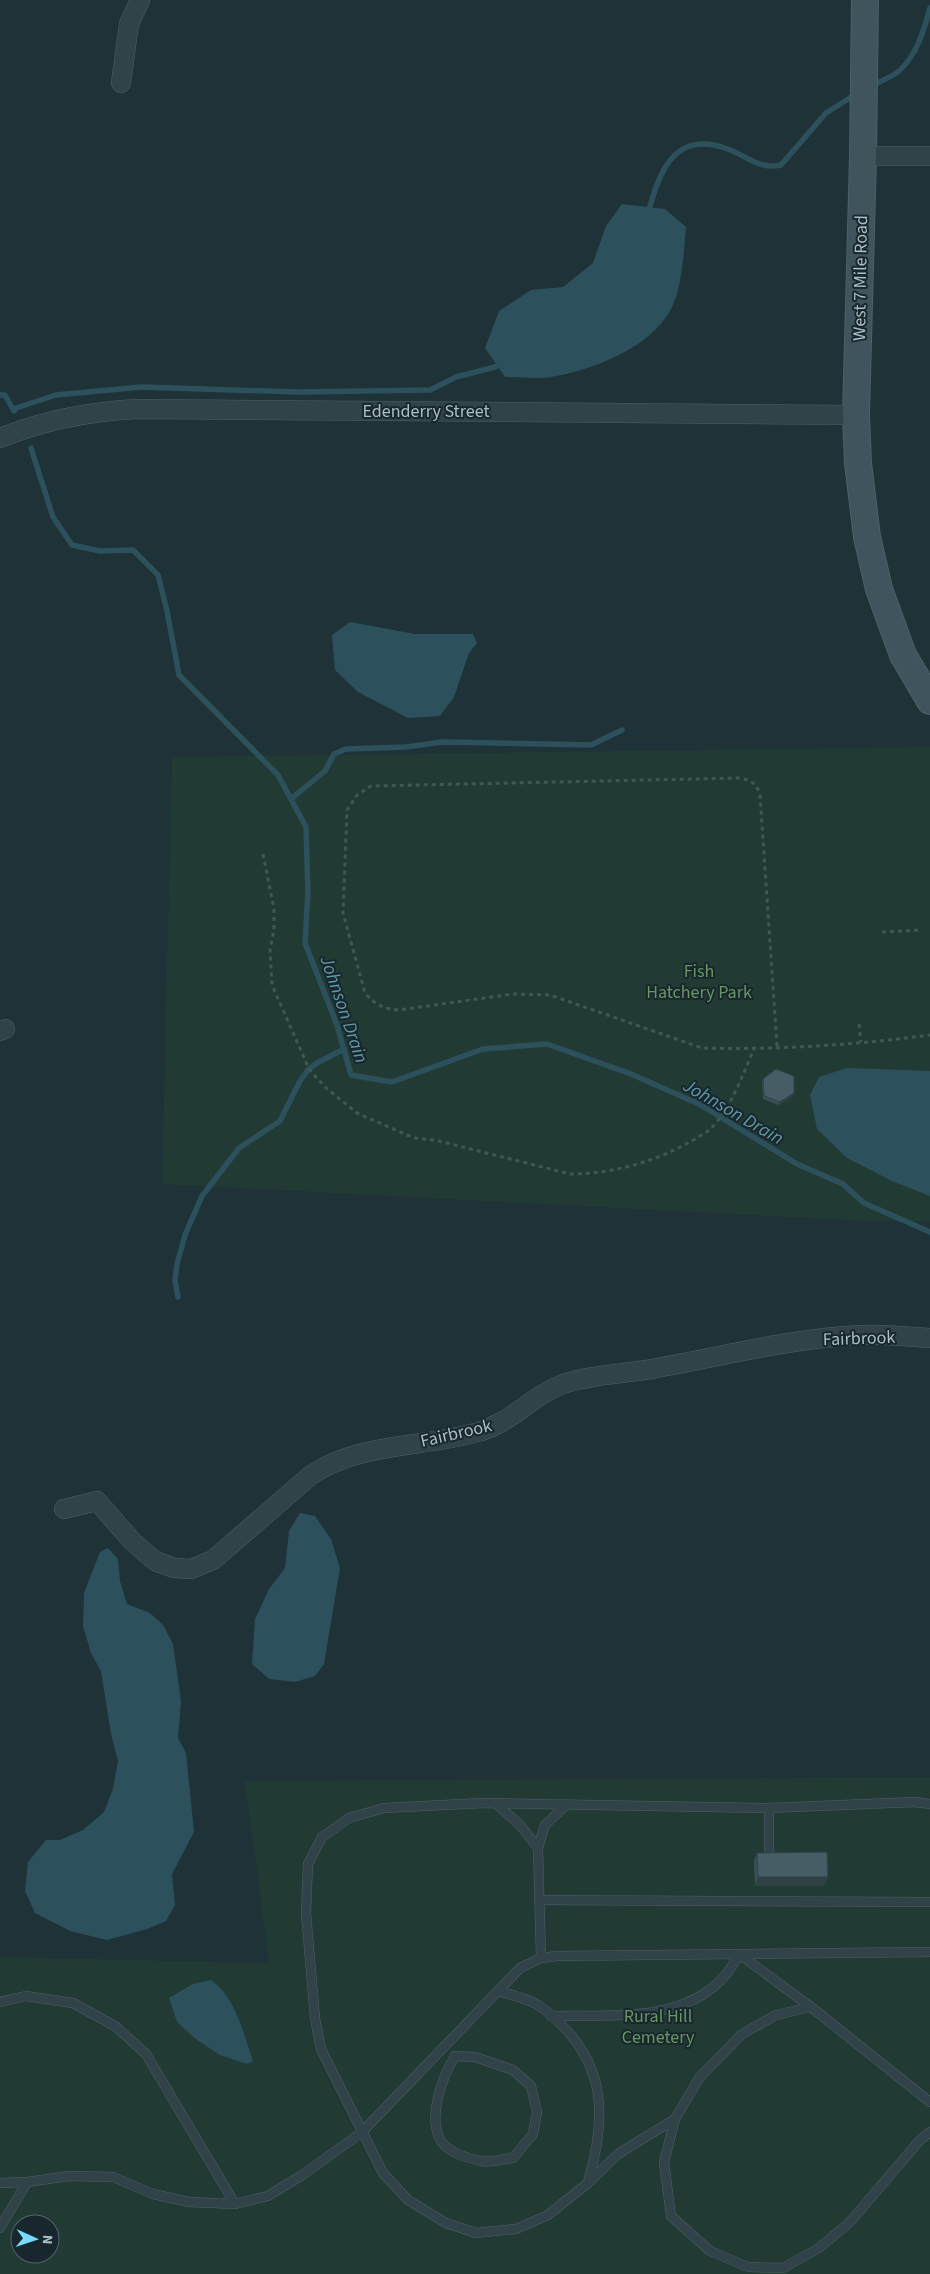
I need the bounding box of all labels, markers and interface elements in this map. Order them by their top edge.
street label: West 7 Mile Road [847,215,874,341]
street label: Edenderry Street [362,399,490,424]
water label: Johnson Drain [312,951,375,1067]
park label: Fish Hatchery Park [646,959,752,1005]
water label: Johnson Drain [677,1072,788,1152]
street label: Fairbrook [822,1325,896,1352]
street label: Fairbrook [418,1413,494,1454]
park label: Rural Hill Cemetery [622,2004,695,2050]
north arrow [10,2214,60,2264]
text: N [37,2234,57,2245]

